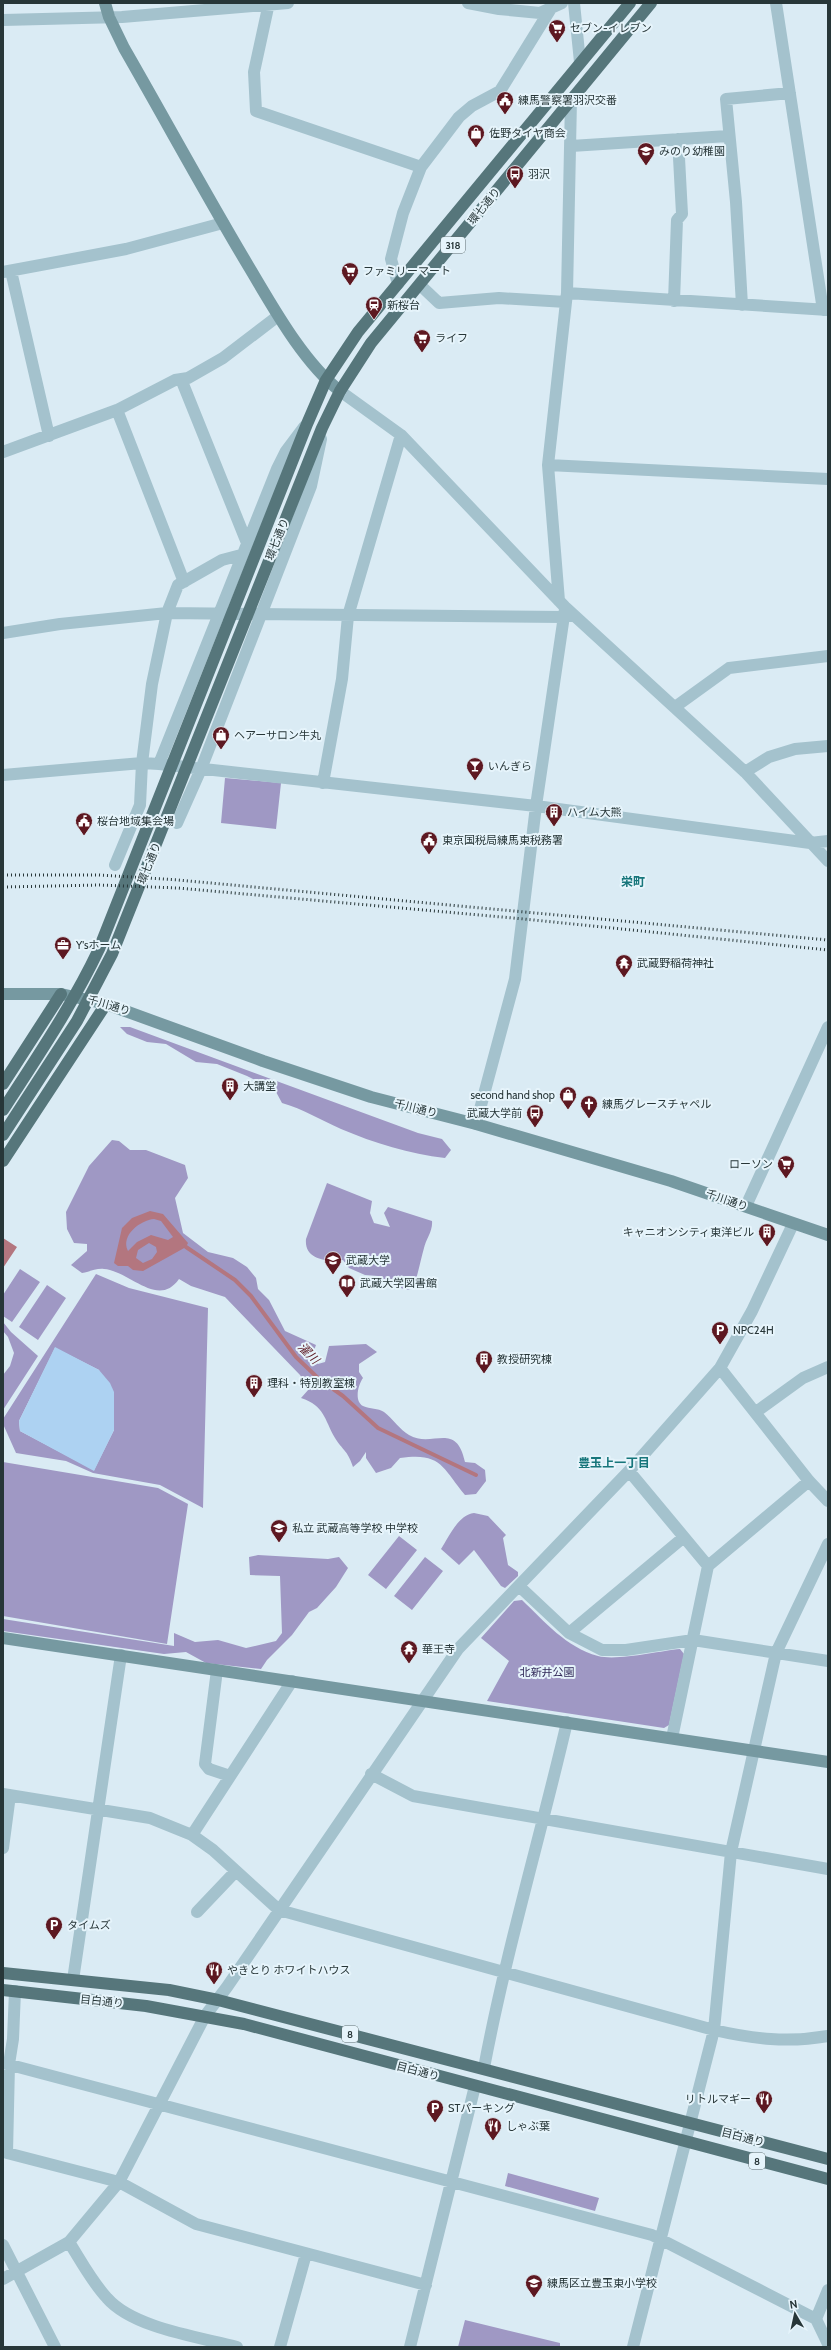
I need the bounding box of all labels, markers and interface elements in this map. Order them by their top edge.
supermarket icon: セブン-イレブン [547,18,567,43]
place label: セブン-イレブン [570,21,652,35]
public building icon: 練馬警察署羽沢交番 [495,90,515,115]
place label: 練馬警察署羽沢交番 [518,93,617,107]
shop icon: 佐野タイヤ商会 [466,123,486,148]
place label: 佐野タイヤ商会 [489,126,566,140]
school or university icon: みのり幼稚園 [636,141,656,166]
place label: みのり幼稚園 [659,144,725,158]
bus stop icon: 羽沢 [505,164,525,189]
place label: 羽沢 [528,167,550,181]
street label: 環七通り [465,184,503,228]
road number: 318 [441,237,465,253]
supermarket icon: ファミリーマート [340,261,360,286]
place label: ファミリーマート [363,264,451,278]
station icon: 新桜台 [364,295,384,320]
place label: 新桜台 [387,298,420,312]
supermarket icon: ライフ [412,328,432,353]
place label: ライフ [435,331,468,345]
street label: 環七通り [262,516,292,562]
shop icon: ヘアーサロン牛丸 [211,725,231,750]
place label: ヘアーサロン牛丸 [234,728,321,742]
bar icon: いんぎら [465,756,485,781]
place label: いんぎら [488,759,532,773]
building icon: ハイム大熊 [544,802,564,827]
place label: ハイム大熊 [567,805,622,819]
public building icon: 桜台地域集会場 [74,811,94,836]
place label: 桜台地域集会場 [97,814,174,828]
public building icon: 東京国税局練馬東税務署 [419,830,439,855]
place label: 東京国税局練馬東税務署 [442,833,563,847]
street label: 環七通り [134,840,164,886]
district label: 栄町 [621,874,645,889]
office icon: Y'sホーム [53,935,73,960]
place label: Y'sホーム [75,938,121,952]
temple icon: 武蔵野稲荷神社 [614,953,634,978]
place label: 武蔵野稲荷神社 [637,956,714,970]
street label: 千川通り [86,992,132,1018]
building icon: 大講堂 [220,1076,240,1101]
place label: 大講堂 [243,1079,276,1093]
shop icon: second hand shop [558,1085,578,1110]
place label: second hand shop [470,1088,555,1102]
church icon: 練馬グレースチャペル [579,1094,599,1119]
street label: 千川通り [393,1096,439,1120]
place label: 練馬グレースチャペル [602,1097,711,1111]
bus stop icon: 武蔵大学前 [525,1103,545,1128]
place label: 武蔵大学前 [467,1106,522,1120]
supermarket icon: ローソン [776,1154,796,1179]
place label: ローソン [729,1157,773,1171]
street label: 千川通り [704,1186,750,1214]
building icon: キャニオンシティ東洋ビル [757,1222,777,1247]
place label: キャニオンシティ東洋ビル [623,1225,754,1239]
school or university icon: 武蔵大学 [323,1250,343,1275]
place label: 武蔵大学 [346,1253,390,1267]
library icon: 武蔵大学図書館 [337,1273,357,1298]
place label: 武蔵大学図書館 [360,1276,437,1290]
parking icon: NPC24H [710,1320,730,1345]
place label: NPC24H [733,1323,774,1337]
water label: 濯川 [295,1339,324,1368]
building icon: 教授研究棟 [474,1349,494,1374]
place label: 教授研究棟 [497,1352,552,1366]
building icon: 理科・特別教室棟 [244,1373,264,1398]
place label: 理科・特別教室棟 [267,1376,355,1390]
district label: 豊玉上一丁目 [578,1455,650,1470]
school or university icon: 私立 武蔵高等学校 中学校 [269,1518,289,1543]
place label: 私立 武蔵高等学校 中学校 [292,1521,418,1535]
temple icon: 華王寺 [399,1639,419,1664]
place label: 華王寺 [422,1642,455,1656]
park label: 北新井公園 [520,1665,575,1679]
parking icon: タイムズ [44,1915,64,1940]
place label: タイムズ [67,1918,111,1932]
restaurant icon: やきとり ホワイトハウス [204,1960,224,1985]
place label: やきとり ホワイトハウス [227,1963,350,1977]
street label: 目白通り [79,1992,125,2010]
road number: 8 [342,2026,358,2042]
street label: 目白通り [395,2059,441,2083]
restaurant icon: リトルマギー [754,2089,774,2114]
place label: リトルマギー [685,2092,751,2106]
parking icon: STパーキング [425,2098,445,2123]
place label: STパーキング [448,2101,515,2115]
restaurant icon: しゃぶ葉 [483,2116,503,2141]
place label: しゃぶ葉 [506,2119,550,2133]
street label: 目白通り [720,2125,766,2149]
road number: 8 [749,2153,765,2169]
school or university icon: 練馬区立豊玉東小学校 [524,2273,544,2298]
place label: 練馬区立豊玉東小学校 [547,2276,657,2290]
north arrow [775,2294,815,2334]
text: N [788,2297,798,2312]

